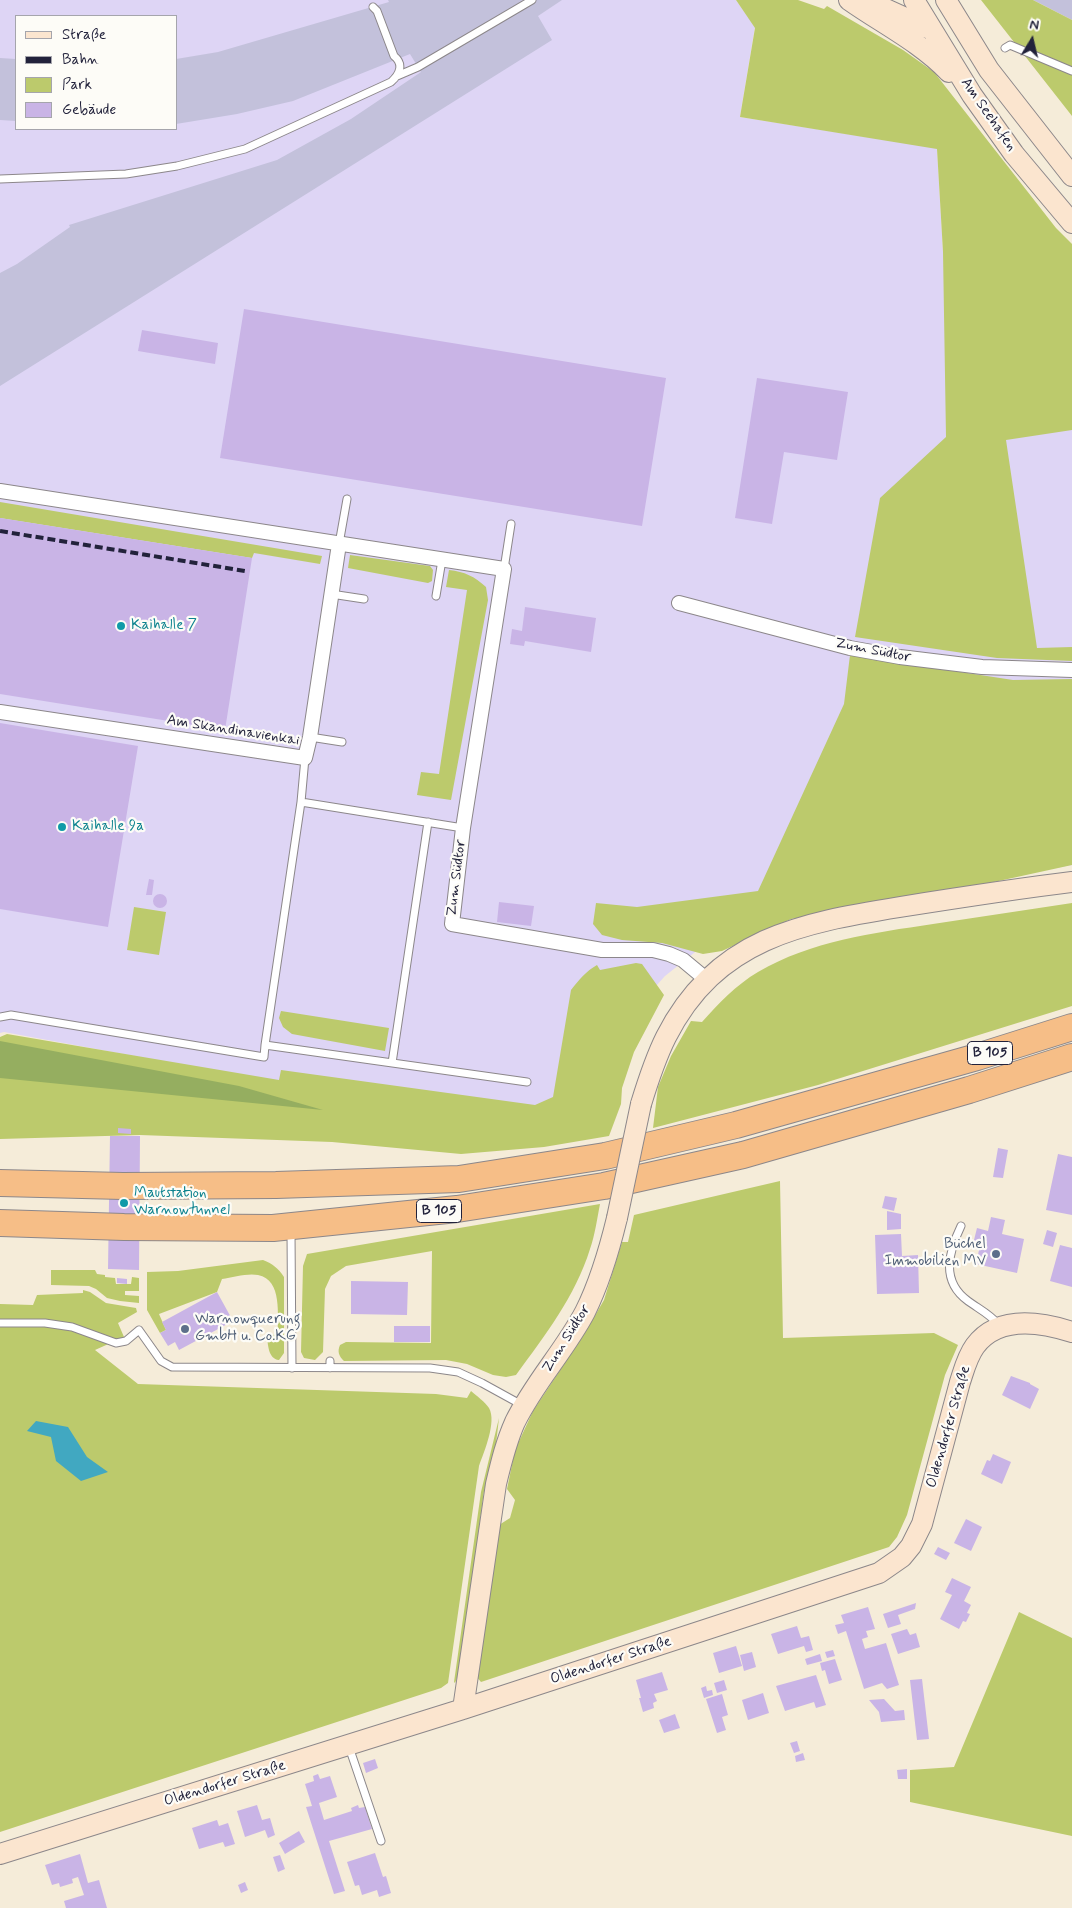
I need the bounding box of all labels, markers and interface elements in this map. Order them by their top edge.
legend [15,15,178,130]
north arrow [1007,15,1057,65]
text: N [1028,16,1040,35]
text: Straße [62,25,106,45]
text: Bahn [62,50,99,70]
text: Park [62,75,92,95]
street label: Am Seehafen [956,75,1020,155]
text: Gebäude [62,100,116,120]
place label: Kaihalle 7 [131,617,197,635]
marker: Kaihalle 7 [115,620,127,632]
street label: Zum Südtor [833,635,913,667]
street label: Am Skandinavienkai [165,712,301,750]
place label: Kaihalle 9a [72,818,144,836]
marker: Kaihalle 9a [56,821,68,833]
street label: Zum Südtor [443,839,471,917]
road number: B 105 [968,1042,1012,1064]
place label: Mautstation Warnowtunnel [134,1185,230,1220]
marker: Mautstation Warnowtunnel [118,1197,130,1209]
road number: B 105 [416,1200,462,1222]
place label: Büchel Immobilien MV [884,1236,986,1271]
marker: Büchel Immobilien MV [990,1248,1002,1260]
street label: Zum Südtor [539,1302,595,1376]
place label: Warnowquerung GmbH u. Co.KG [195,1311,300,1346]
marker: Warnowquerung GmbH u. Co.KG [179,1323,191,1335]
street label: Oldendorfer Straße [923,1364,975,1490]
street label: Oldendorfer Straße [548,1633,674,1689]
street label: Oldendorfer Straße [162,1757,288,1811]

